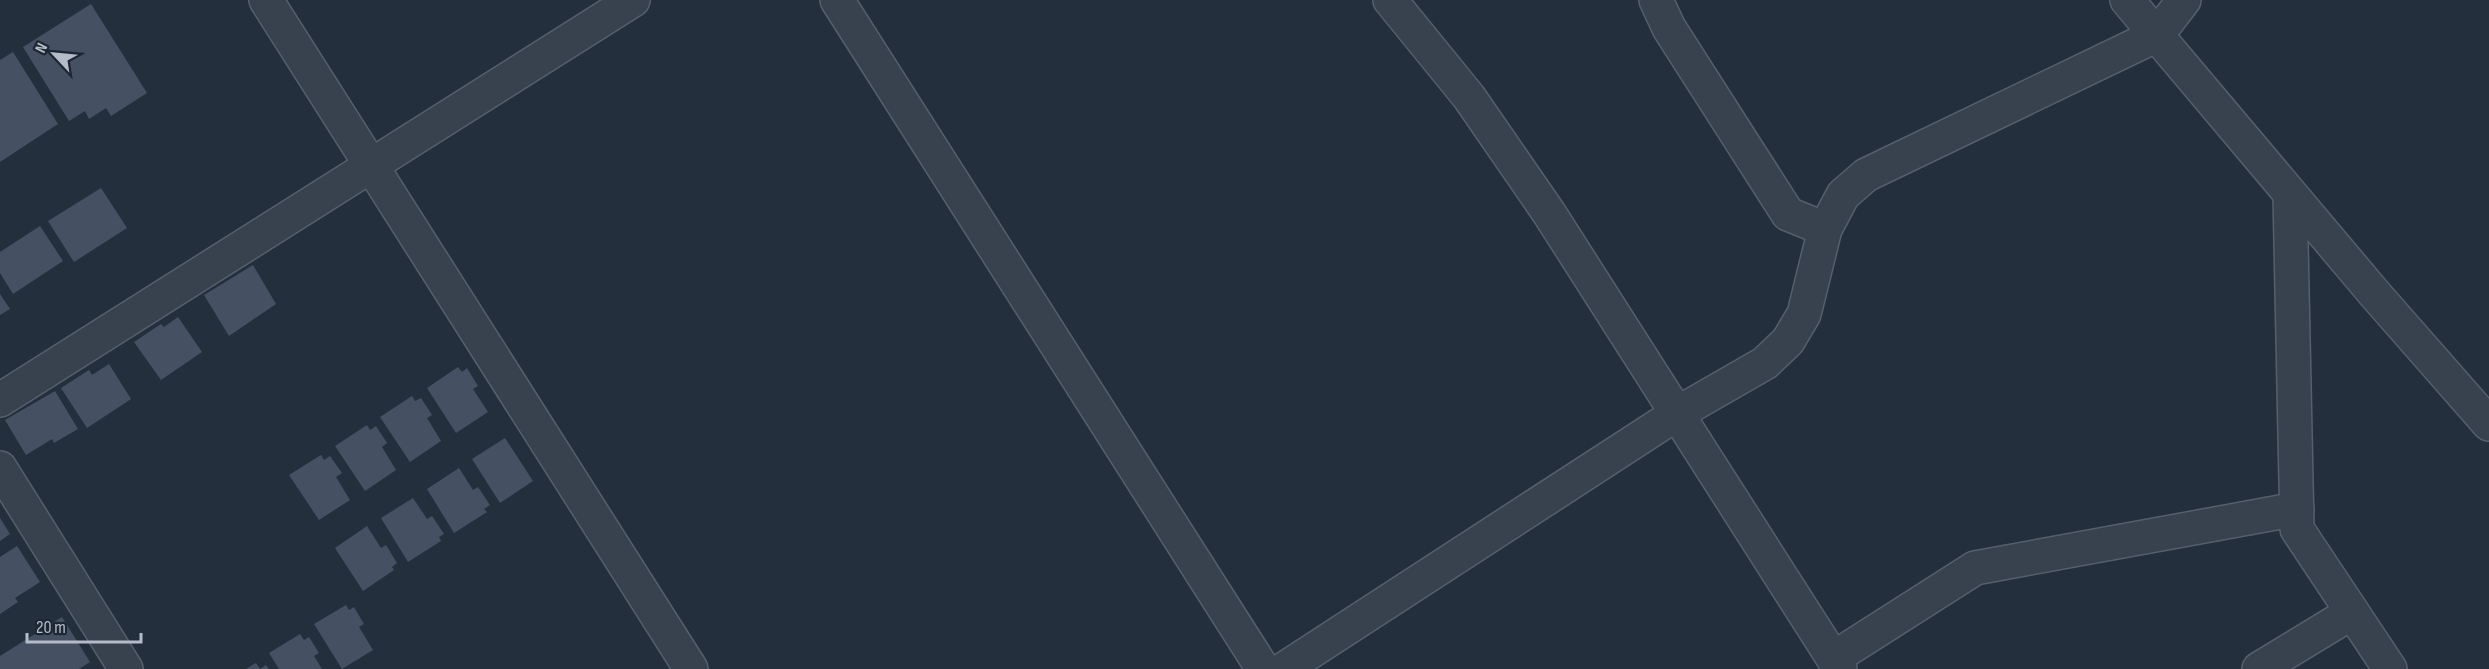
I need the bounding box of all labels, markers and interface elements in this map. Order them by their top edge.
north arrow [24,24,84,84]
text: N [31,40,52,56]
scale bar [27,606,141,644]
text: 20 m [36,617,66,638]

